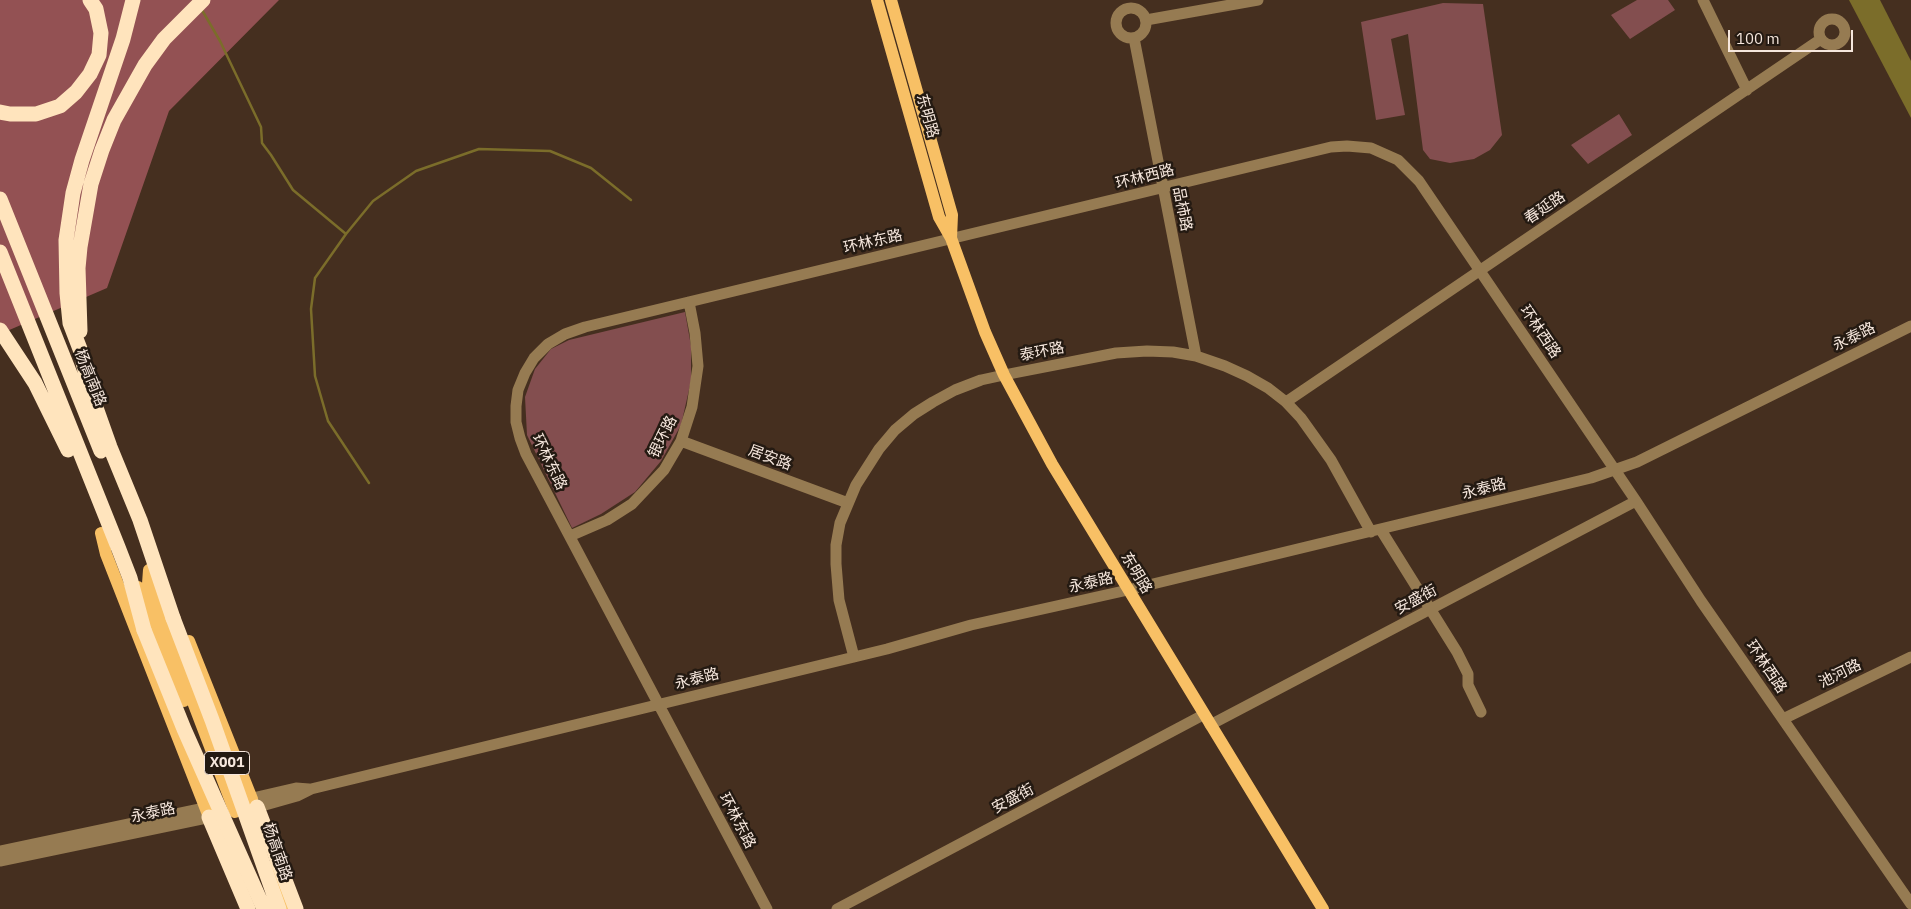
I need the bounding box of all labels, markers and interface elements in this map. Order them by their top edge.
scale bar [1731,20,1856,52]
text: 100 m [1736,29,1780,48]
street label: 东明路 [912,92,942,140]
street label: 环林西路 [1114,161,1176,193]
street label: 品柿路 [1169,185,1195,233]
street label: 春延路 [1521,188,1569,228]
street label: 环林东路 [842,226,904,258]
street label: 环林西路 [1516,302,1564,362]
street label: 永泰路 [1830,319,1878,355]
street label: 泰环路 [1018,339,1066,365]
street label: 杨高南路 [70,347,110,409]
street label: 银环路 [645,413,681,461]
street label: 环林东路 [528,431,570,493]
street label: 居安路 [746,442,794,474]
street label: 永泰路 [1460,475,1508,503]
street label: 东明路 [1117,549,1155,597]
street label: 永泰路 [1067,569,1115,597]
street label: 安盛街 [1392,581,1440,619]
street label: 环林西路 [1742,637,1790,697]
street label: 池河路 [1816,656,1864,692]
street label: 永泰路 [673,665,721,693]
road number: X001 [204,751,250,774]
street label: 安盛街 [989,780,1037,818]
street label: 环林东路 [715,790,759,852]
street label: 永泰路 [129,800,177,826]
street label: 杨高南路 [259,821,295,883]

